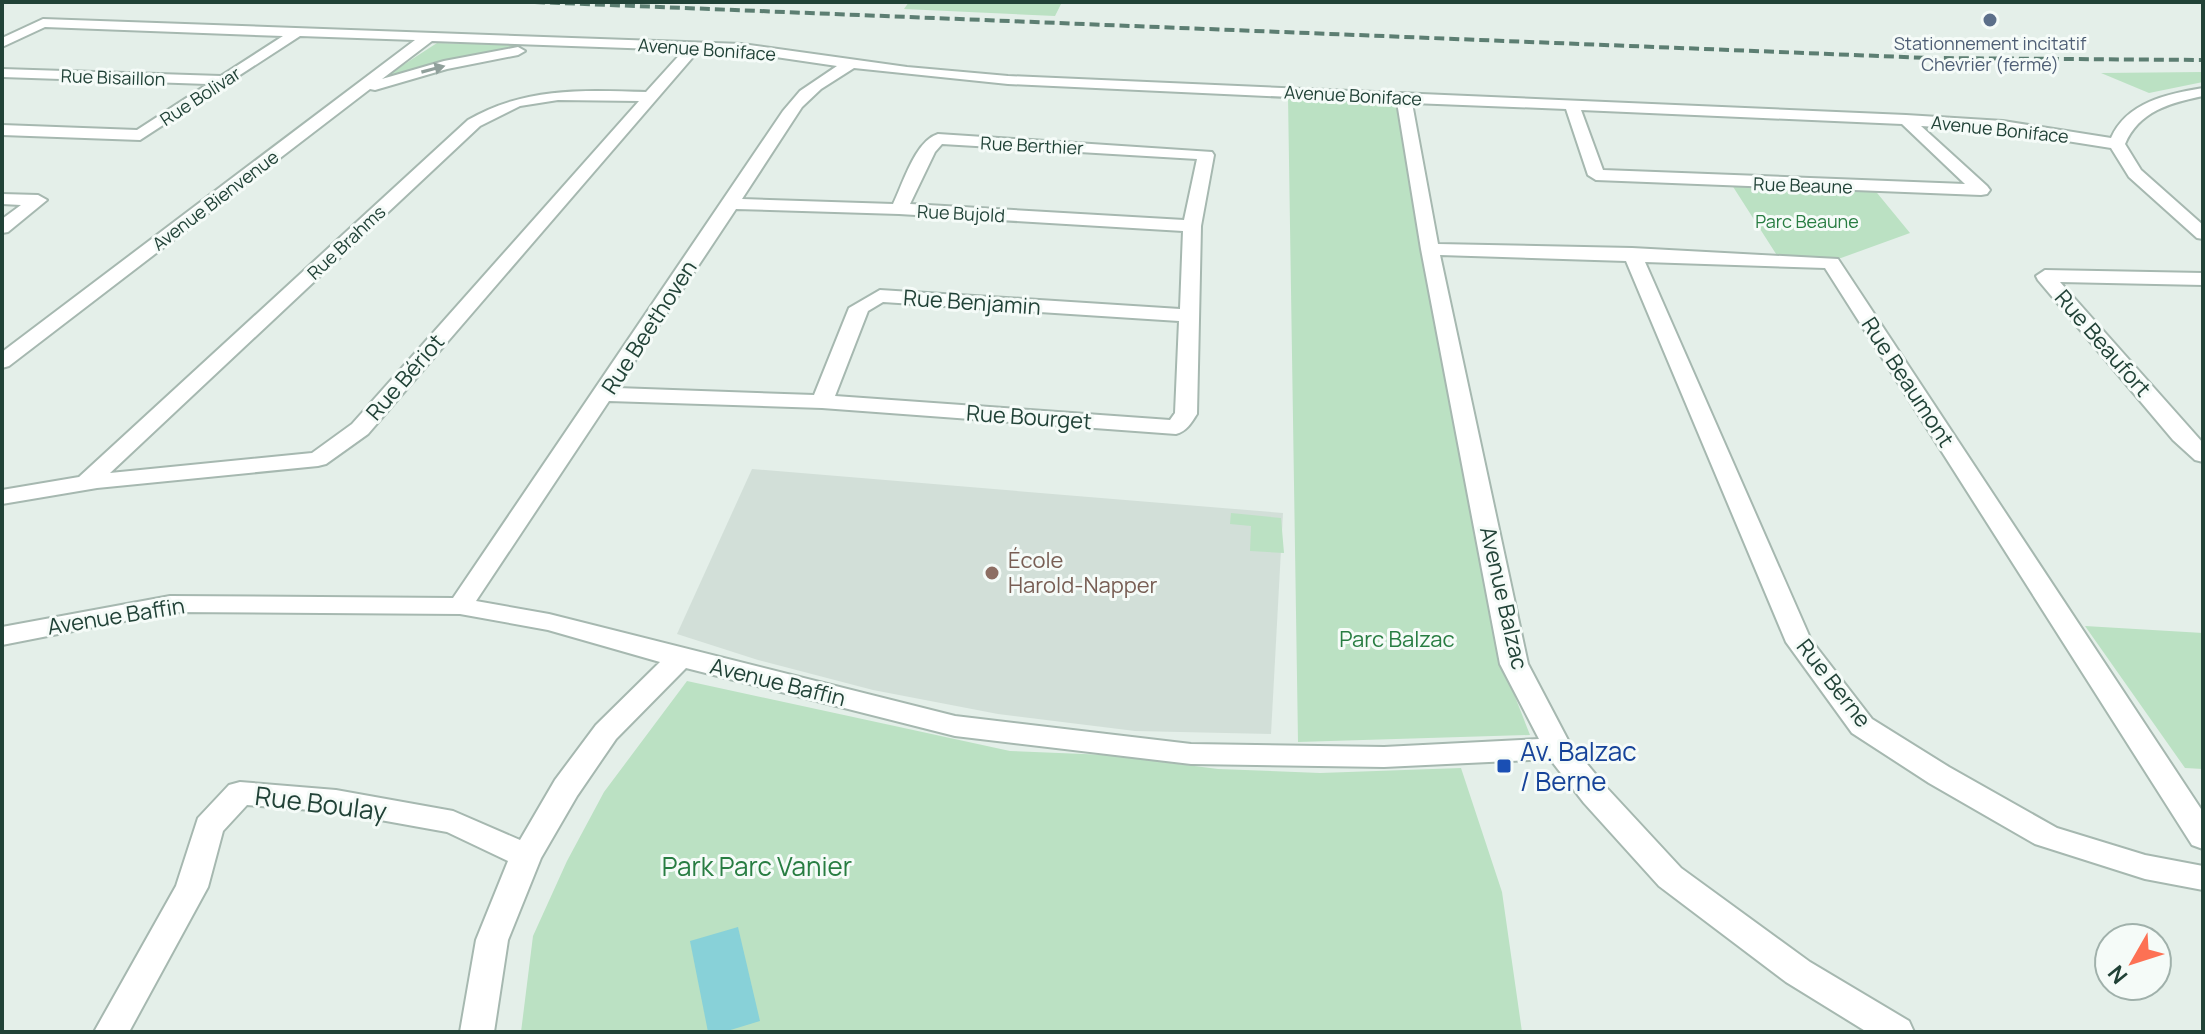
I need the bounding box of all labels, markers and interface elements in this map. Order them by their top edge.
marker: Stationnement incitatif Chevrier (fermé) [1981,11,1999,29]
place label: Stationnement incitatif Chevrier (fermé) [1894,31,2087,76]
street label: Avenue Boniface [637,32,777,66]
street label: Rue Bolivar [155,61,245,131]
one-way arrow [420,62,445,74]
street label: Rue Bisaillon [60,63,166,91]
street label: Avenue Boniface [1283,79,1423,111]
street label: Avenue Boniface [1930,110,2070,148]
street label: Rue Berthier [980,130,1085,160]
street label: Avenue Bienvenue [147,145,283,255]
street label: Rue Beaune [1753,171,1853,199]
street label: Rue Bujold [916,199,1006,227]
street label: Rue Brahms [302,200,390,284]
park label: Parc Beaune [1755,209,1859,233]
street label: Rue Beethoven [594,254,704,400]
street label: Rue Benjamin [902,282,1042,322]
street label: Rue Beaufort [2048,283,2158,403]
street label: Rue Beaumont [1855,311,1961,453]
street label: Rue Bériot [359,327,451,427]
street label: Rue Bourget [965,398,1093,436]
street label: Avenue Balzac [1473,524,1535,672]
place label: École Harold-Napper [1008,545,1158,600]
marker: École Harold-Napper [983,564,1001,582]
street label: Avenue Baffin [45,590,187,642]
park label: Parc Balzac [1339,624,1455,654]
street label: Rue Berne [1790,633,1878,733]
street label: Avenue Baffin [707,651,849,713]
place label: Av. Balzac / Berne [1520,733,1637,799]
marker: Av. Balzac / Berne [1495,757,1513,775]
street label: Rue Boulay [253,777,389,829]
park label: Park Parc Vanier [662,848,852,884]
north arrow [2093,922,2173,1002]
text: N [2101,959,2134,990]

